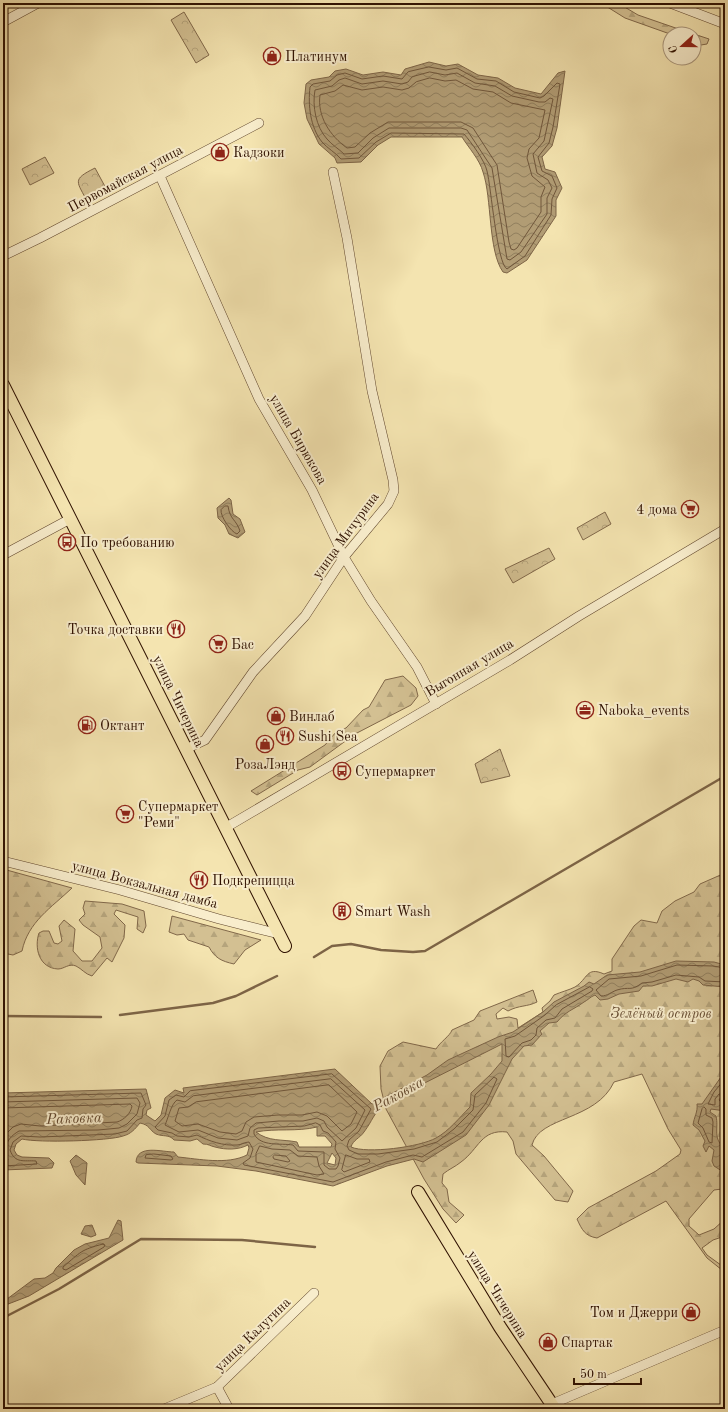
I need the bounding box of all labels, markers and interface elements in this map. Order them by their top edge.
north arrow [662,26,702,66]
text: С [668,44,681,54]
shop icon: Платинум [262,46,282,66]
place label: Платинум [285,50,347,64]
shop icon: Кадзоки [210,142,230,162]
street label: Первомайская улица [66,143,185,215]
place label: Кадзоки [233,146,285,160]
street label: улица Бирюкова [267,392,330,487]
street label: улица Мичурина [310,490,382,581]
supermarket icon: 4 дома [680,499,700,519]
place label: 4 дома [636,503,677,517]
bus stop icon: По требованию [57,532,77,552]
place label: По требованию [80,536,174,550]
restaurant icon: Точка доставки [166,619,186,639]
place label: Точка доставки [67,623,163,637]
supermarket icon: Бас [208,634,228,654]
street label: Выгонная улица [423,636,516,700]
place label: Бас [231,638,254,652]
street label: улица Чичерина [150,653,206,750]
office icon: Naboka_events [575,700,595,720]
place label: Naboka_events [598,704,689,718]
shop icon: Винлаб [266,706,286,726]
place label: Винлаб [289,710,335,724]
fuel station icon: Октант [77,715,97,735]
place label: Октант [100,719,145,733]
restaurant icon: Sushi Sea [275,726,295,746]
place label: Sushi Sea [298,730,358,744]
shop icon: РозаЛэнд [255,734,275,754]
place label: РозаЛэнд [235,758,295,772]
bus stop icon: Супермаркет [332,761,352,781]
place label: Супермаркет [355,765,436,779]
place label: Супермаркет "Реми" [138,800,219,830]
supermarket icon: Супермаркет "Реми" [115,804,135,824]
street label: улица Вокзальная дамба [70,859,219,911]
restaurant icon: Подкрепицца [189,870,209,890]
place label: Подкрепицца [212,874,295,888]
building icon: Smart Wash [332,901,352,921]
place label: Smart Wash [355,905,431,919]
park label: Зелёный остров [611,1006,711,1022]
water label: Раковка [370,1075,427,1116]
water label: Раковка [45,1111,102,1128]
street label: улица Чичерина [465,1248,530,1341]
street label: улица Калугина [212,1295,293,1374]
shop icon: Том и Джерри [681,1302,701,1322]
place label: Том и Джерри [590,1306,678,1320]
shop icon: Спартак [538,1332,558,1352]
place label: Спартак [561,1336,613,1350]
scale bar [574,1360,641,1386]
text: 50 m [580,1368,607,1381]

